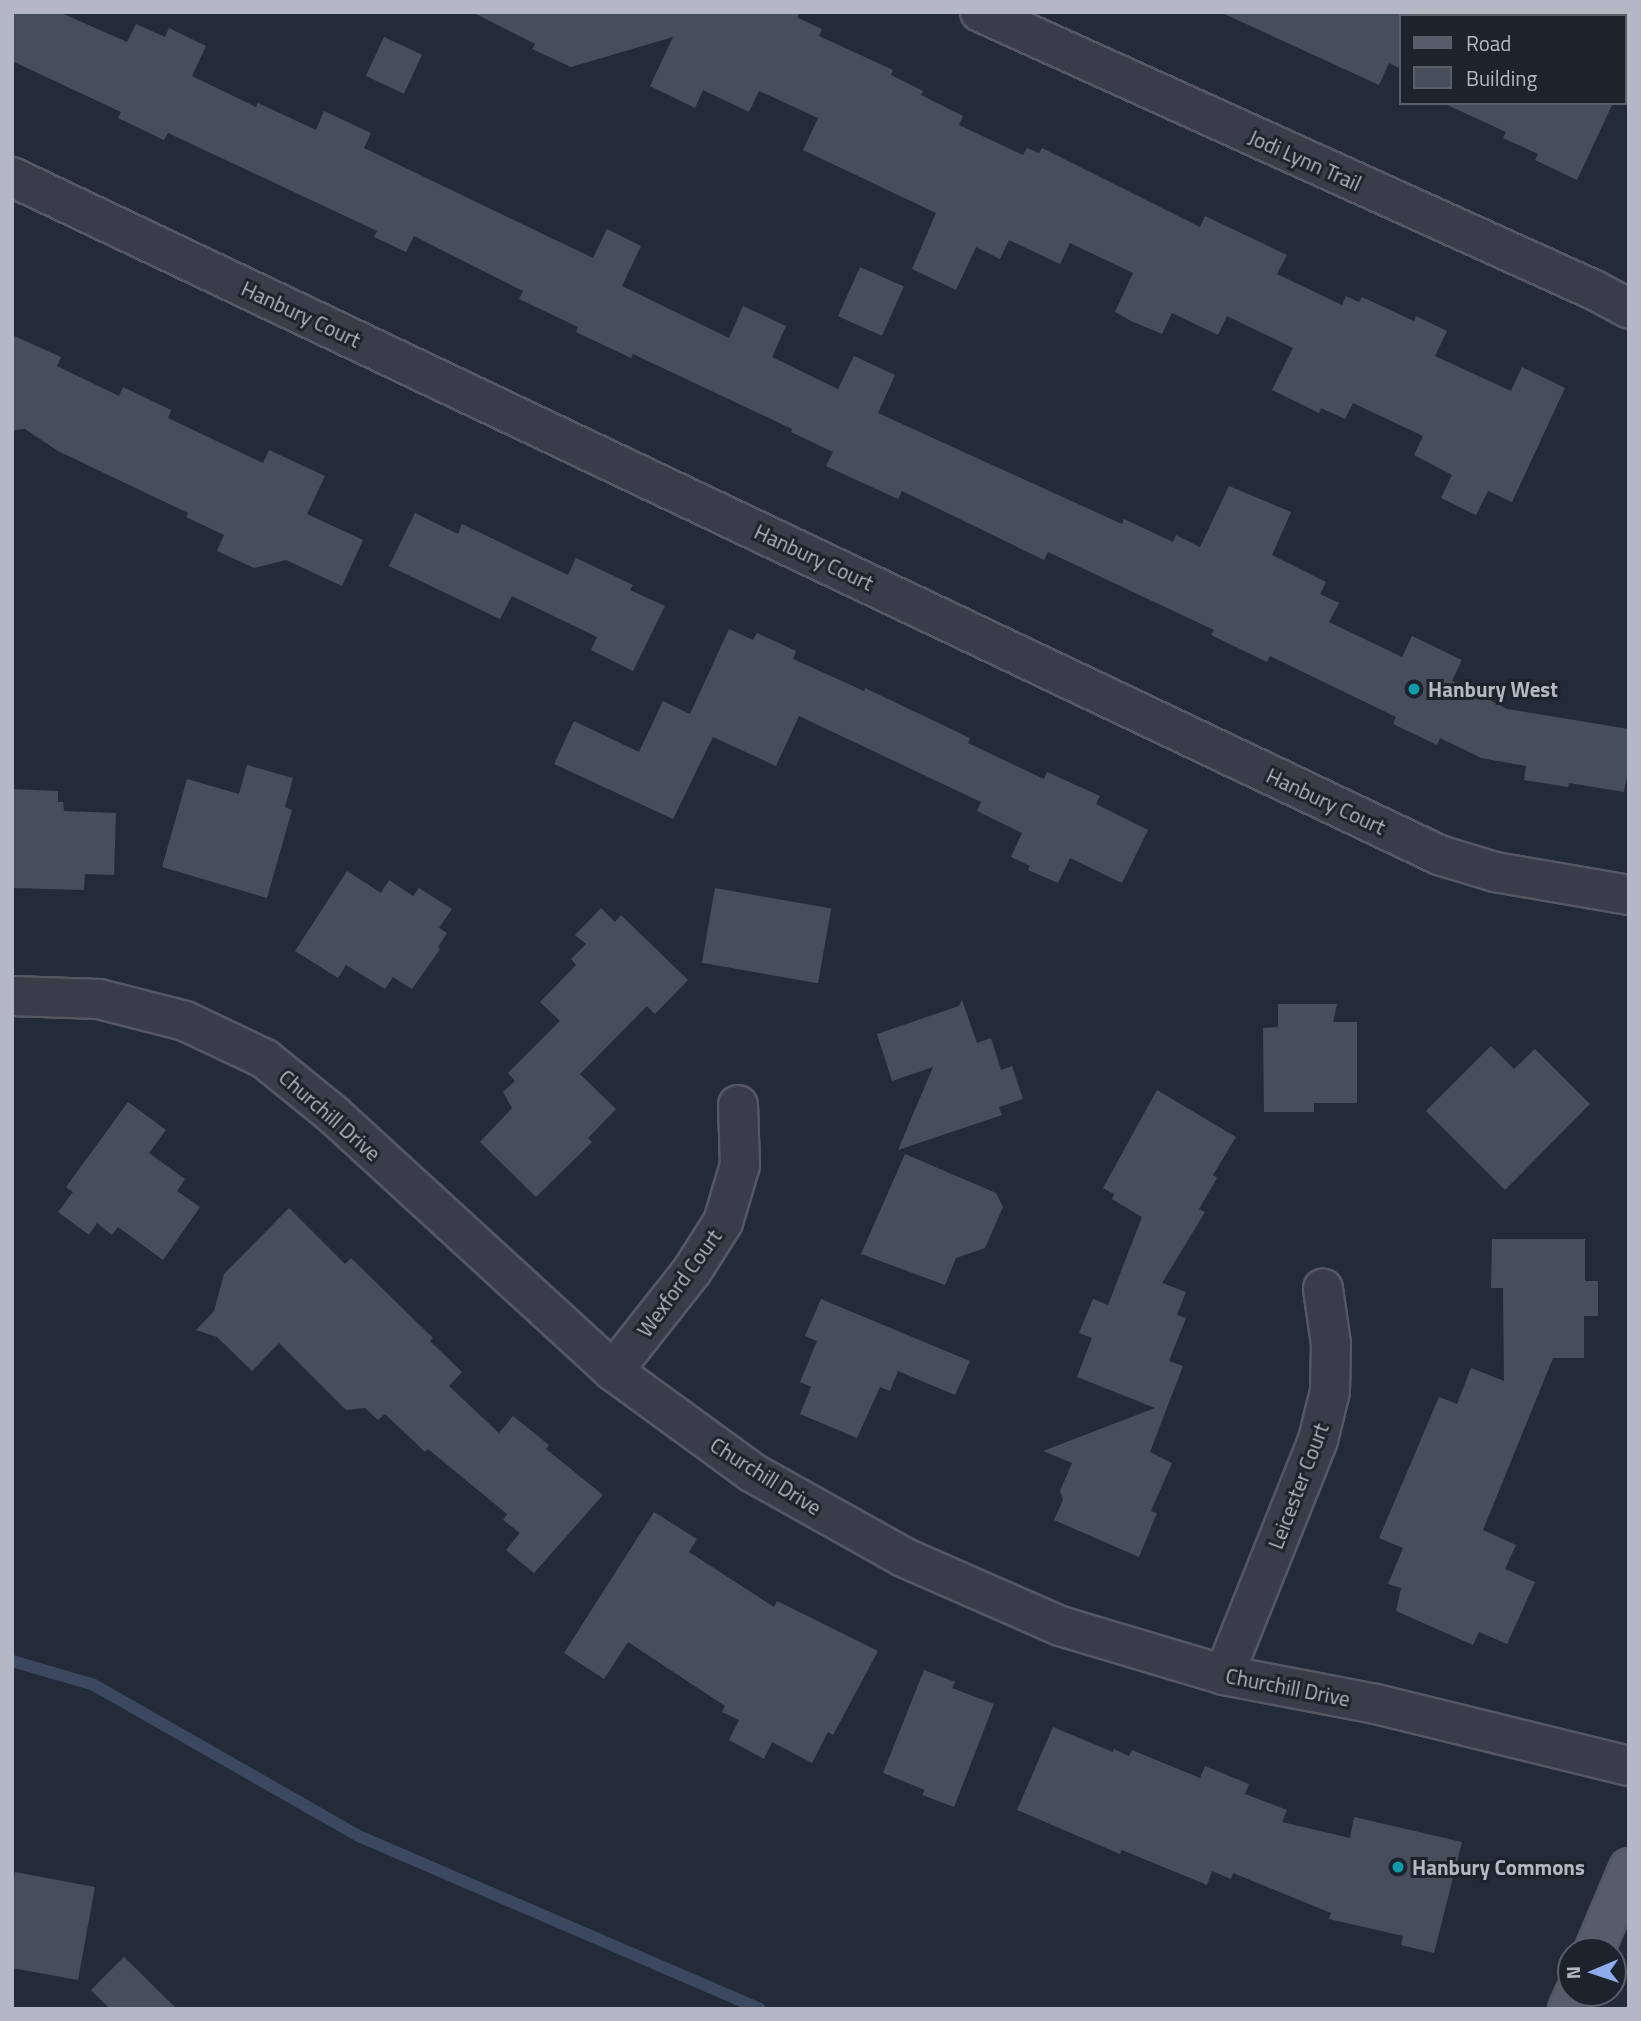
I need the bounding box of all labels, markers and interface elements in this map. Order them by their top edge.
legend [1400,14,1627,105]
text: Road [1466,27,1511,59]
text: Building [1466,62,1537,94]
street label: Jodi Lynn Trail [1245,124,1365,196]
street label: Hanbury Court [238,275,364,353]
street label: Hanbury Court [751,518,877,596]
place label: Hanbury West [1428,676,1558,702]
marker: Hanbury West [1406,681,1422,697]
street label: Hanbury Court [1263,762,1389,840]
street label: Churchill Drive [274,1064,386,1166]
street label: Wexford Court [632,1224,726,1342]
street label: Leicester Court [1262,1420,1334,1552]
street label: Churchill Drive [706,1432,826,1520]
street label: Churchill Drive [1224,1663,1352,1711]
place label: Hanbury Commons [1412,1854,1585,1880]
marker: Hanbury Commons [1390,1859,1406,1875]
north arrow [1557,1937,1627,2007]
text: N [1558,1966,1587,1980]

